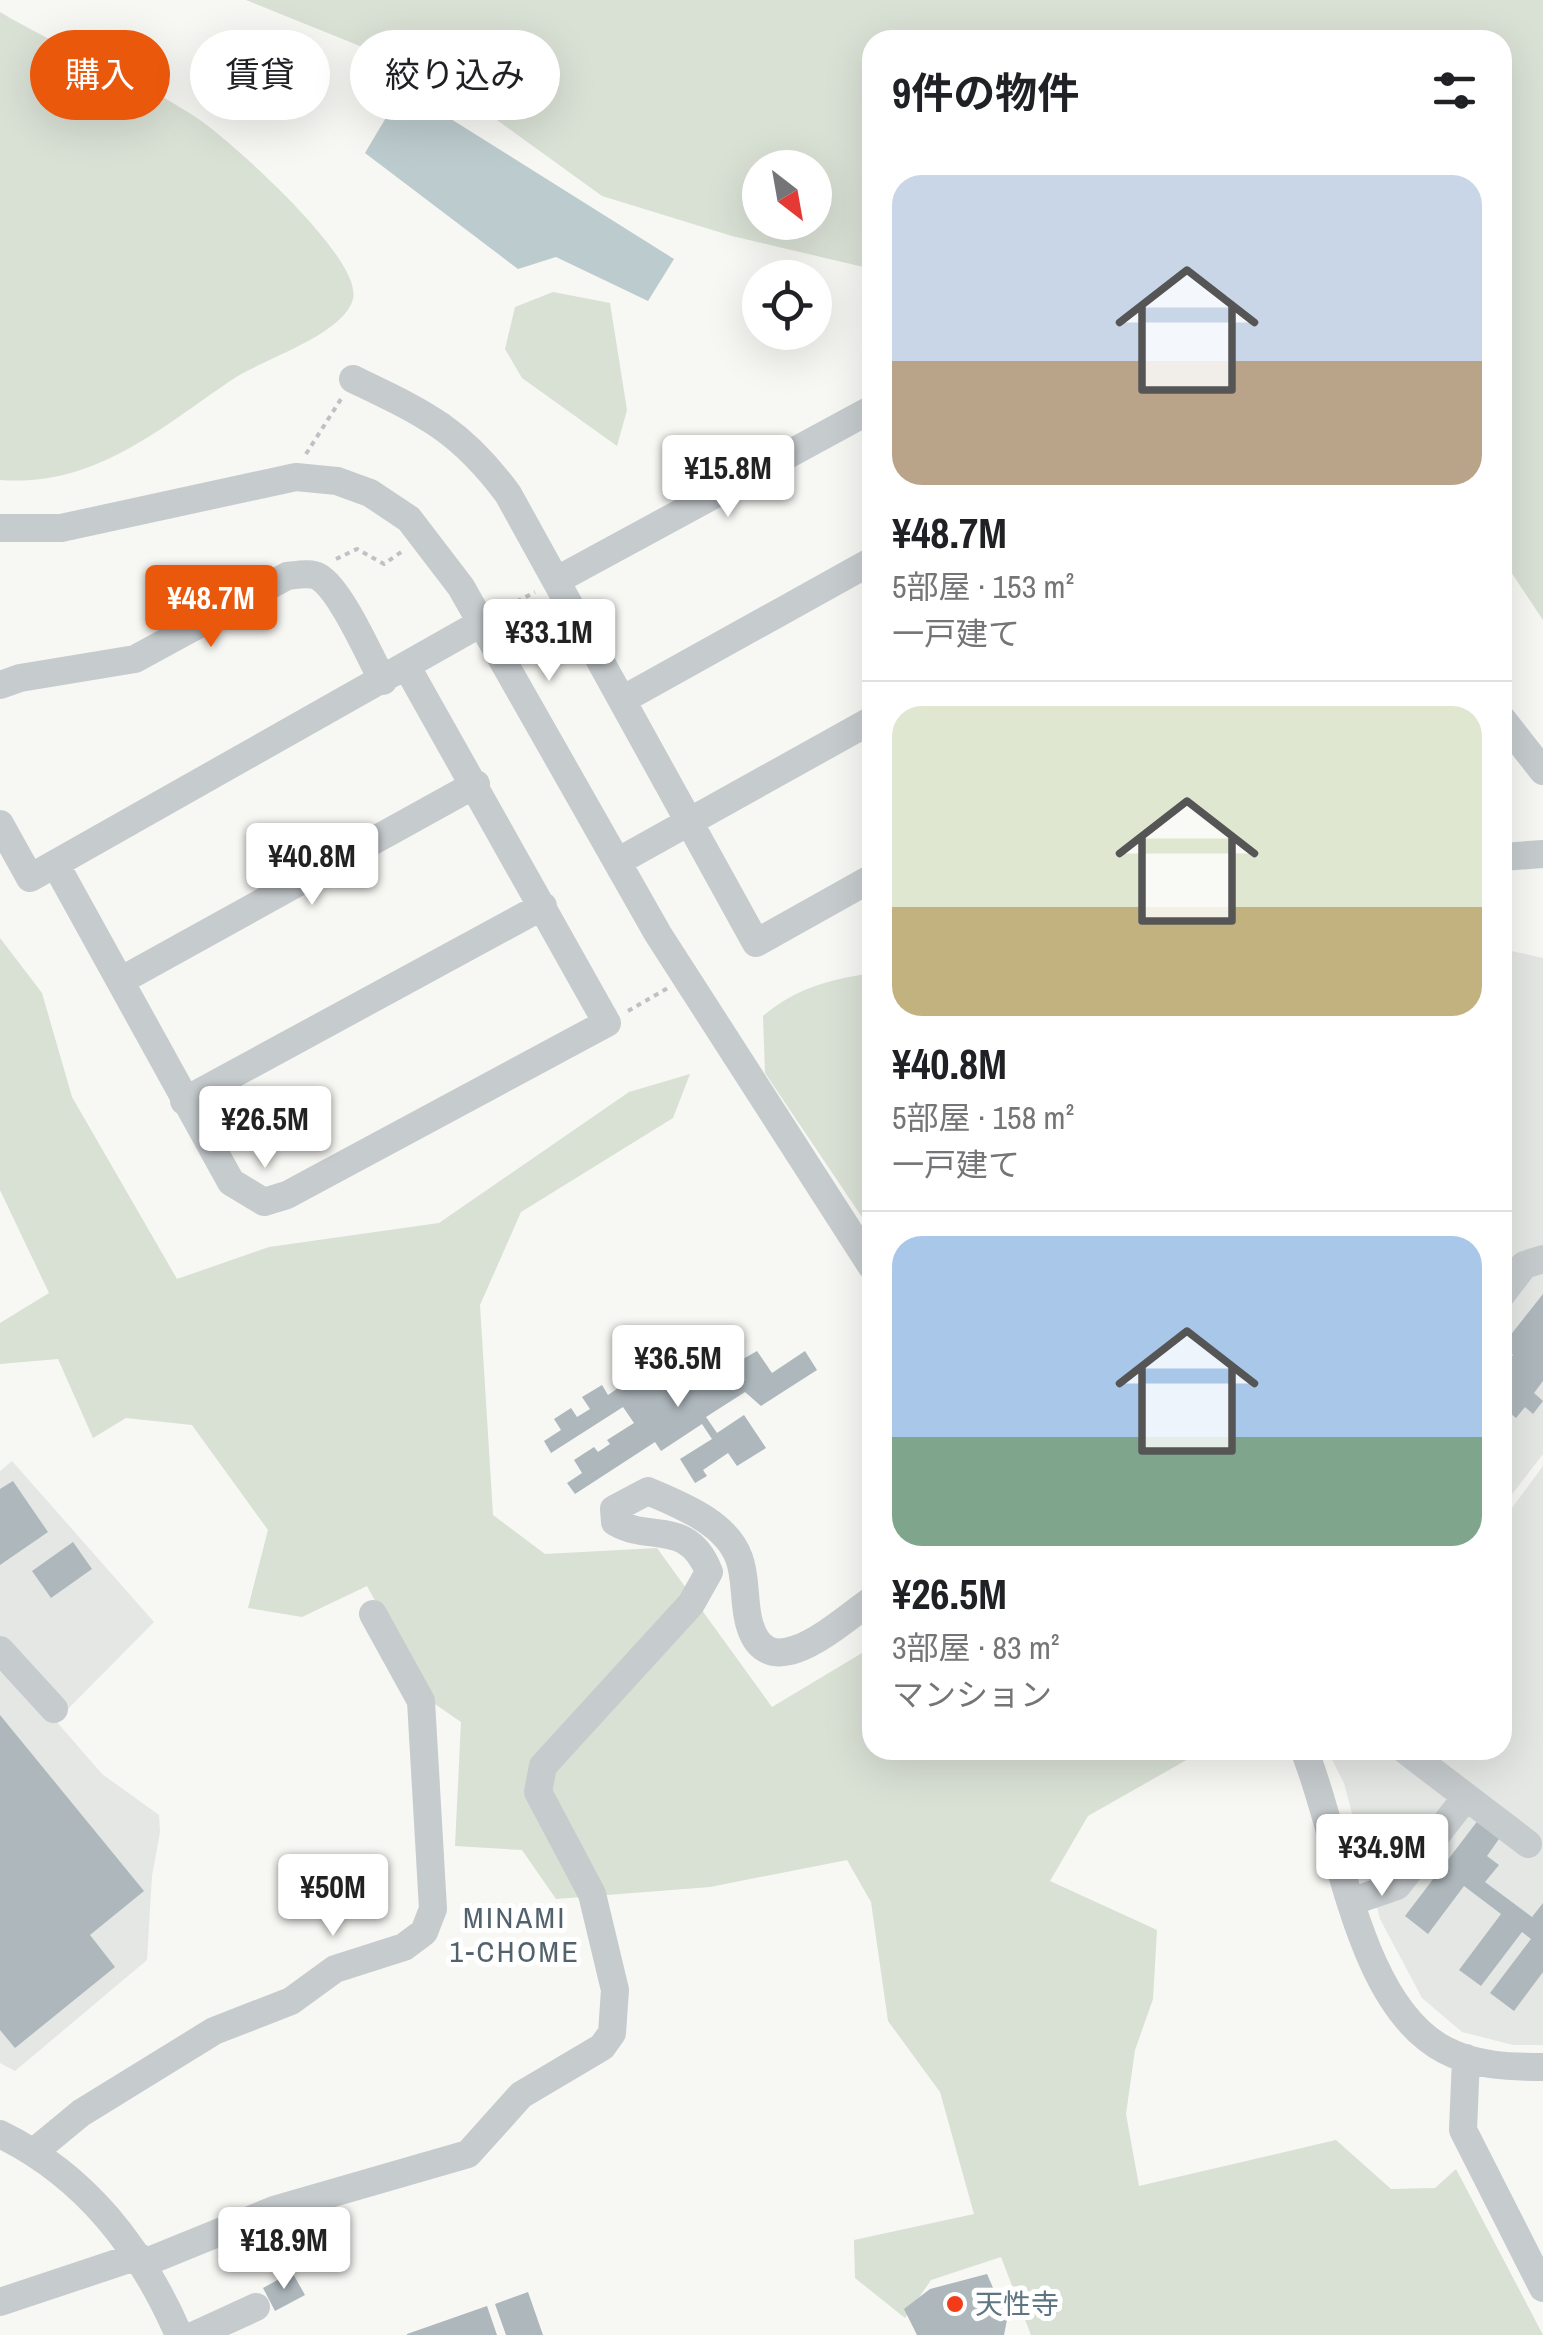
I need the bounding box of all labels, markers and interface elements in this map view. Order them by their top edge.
chip: 購入 [30,30,170,120]
chip: 賃貸 [190,30,330,120]
chip: 絞り込み [350,30,560,120]
icon: filters [1427,63,1482,118]
text: 9件の物件 [892,65,1079,121]
north arrow [742,150,832,240]
map controls [742,150,832,350]
icon: home [1097,240,1277,420]
button: locate [742,260,832,350]
pin: ¥15.8M [647,435,809,520]
text: ¥15.8M [684,446,772,489]
text: ¥48.7M [892,505,1007,561]
pin: ¥48.7M [130,565,292,650]
text: 5部屋 · 153 m² [892,565,1074,608]
text: ¥48.7M [167,576,255,619]
pin: ¥33.1M [468,599,630,684]
text: ¥33.1M [505,610,593,653]
text: 一戸建て [892,612,1020,655]
icon: home [1097,771,1277,951]
pin: ¥40.8M [231,823,393,908]
text: ¥40.8M [268,834,356,877]
text: ¥40.8M [892,1036,1007,1092]
pin: ¥26.5M [184,1086,346,1171]
text: 5部屋 · 158 m² [892,1096,1074,1139]
text: ¥26.5M [221,1097,309,1140]
text: 一戸建て [892,1143,1020,1186]
icon: home [1097,1301,1277,1481]
pin: ¥36.5M [597,1325,759,1410]
text: ¥36.5M [634,1336,722,1379]
text: ¥26.5M [892,1566,1007,1622]
text: 3部屋 · 83 m² [892,1626,1060,1669]
text: マンション [892,1673,1052,1716]
pin: ¥34.9M [1301,1814,1463,1899]
text: ¥34.9M [1338,1825,1426,1868]
pin: ¥50M [274,1854,392,1939]
text: ¥50M [300,1865,366,1908]
district label: MINAMI 1-CHOME [450,1897,580,1971]
pin: ¥18.9M [203,2207,365,2292]
text: ¥18.9M [240,2218,328,2261]
place label: 天性寺 [975,2285,1059,2323]
marker: 天性寺 [944,2293,966,2315]

